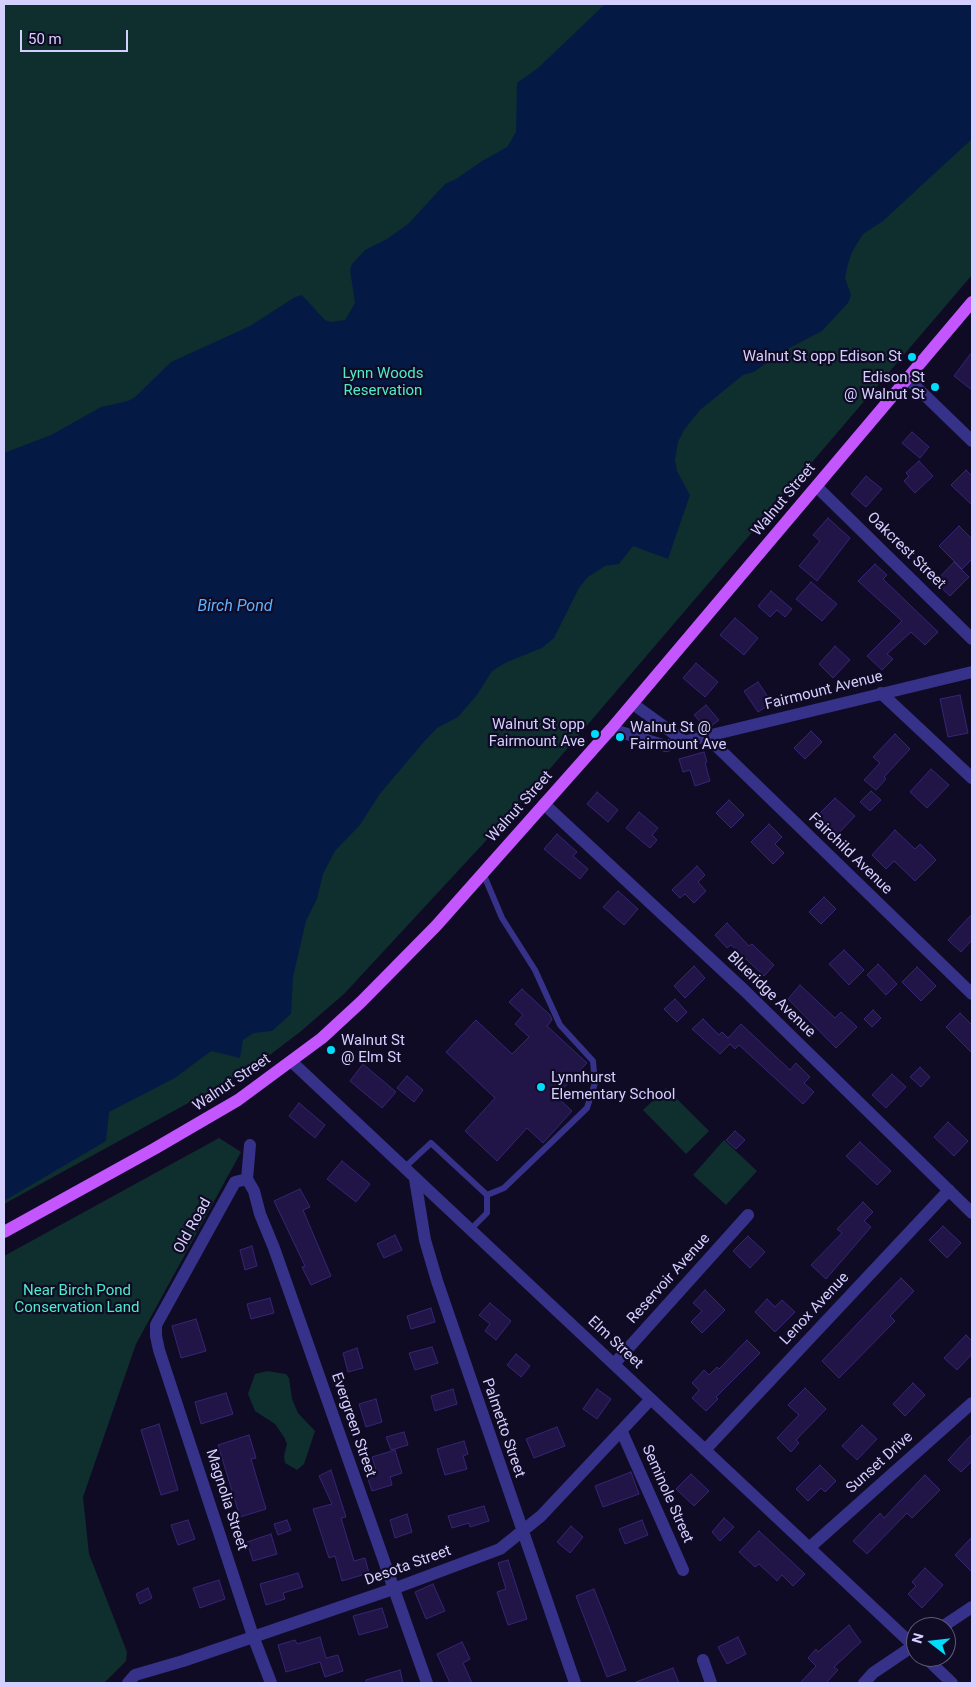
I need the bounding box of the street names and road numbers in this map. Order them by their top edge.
street label: Walnut Street [748,460,820,540]
street label: Oakcrest Street [863,509,949,593]
street label: Fairmount Avenue [763,668,885,714]
street label: Walnut Street [483,768,557,846]
street label: Fairchild Avenue [804,810,896,898]
street label: Blueridge Avenue [723,948,819,1042]
street label: Walnut Street [190,1050,274,1116]
street label: Old Road [170,1195,216,1257]
street label: Reservoir Avenue [624,1230,714,1328]
street label: Lenox Avenue [777,1269,853,1349]
street label: Elm Street [584,1313,646,1373]
street label: Evergreen Street [327,1370,379,1480]
street label: Palmetto Street [478,1376,528,1480]
street label: Sunset Drive [843,1428,917,1498]
street label: Seminole Street [637,1442,697,1546]
street label: Magnolia Street [201,1447,251,1553]
street label: Desota Street [362,1542,454,1590]

